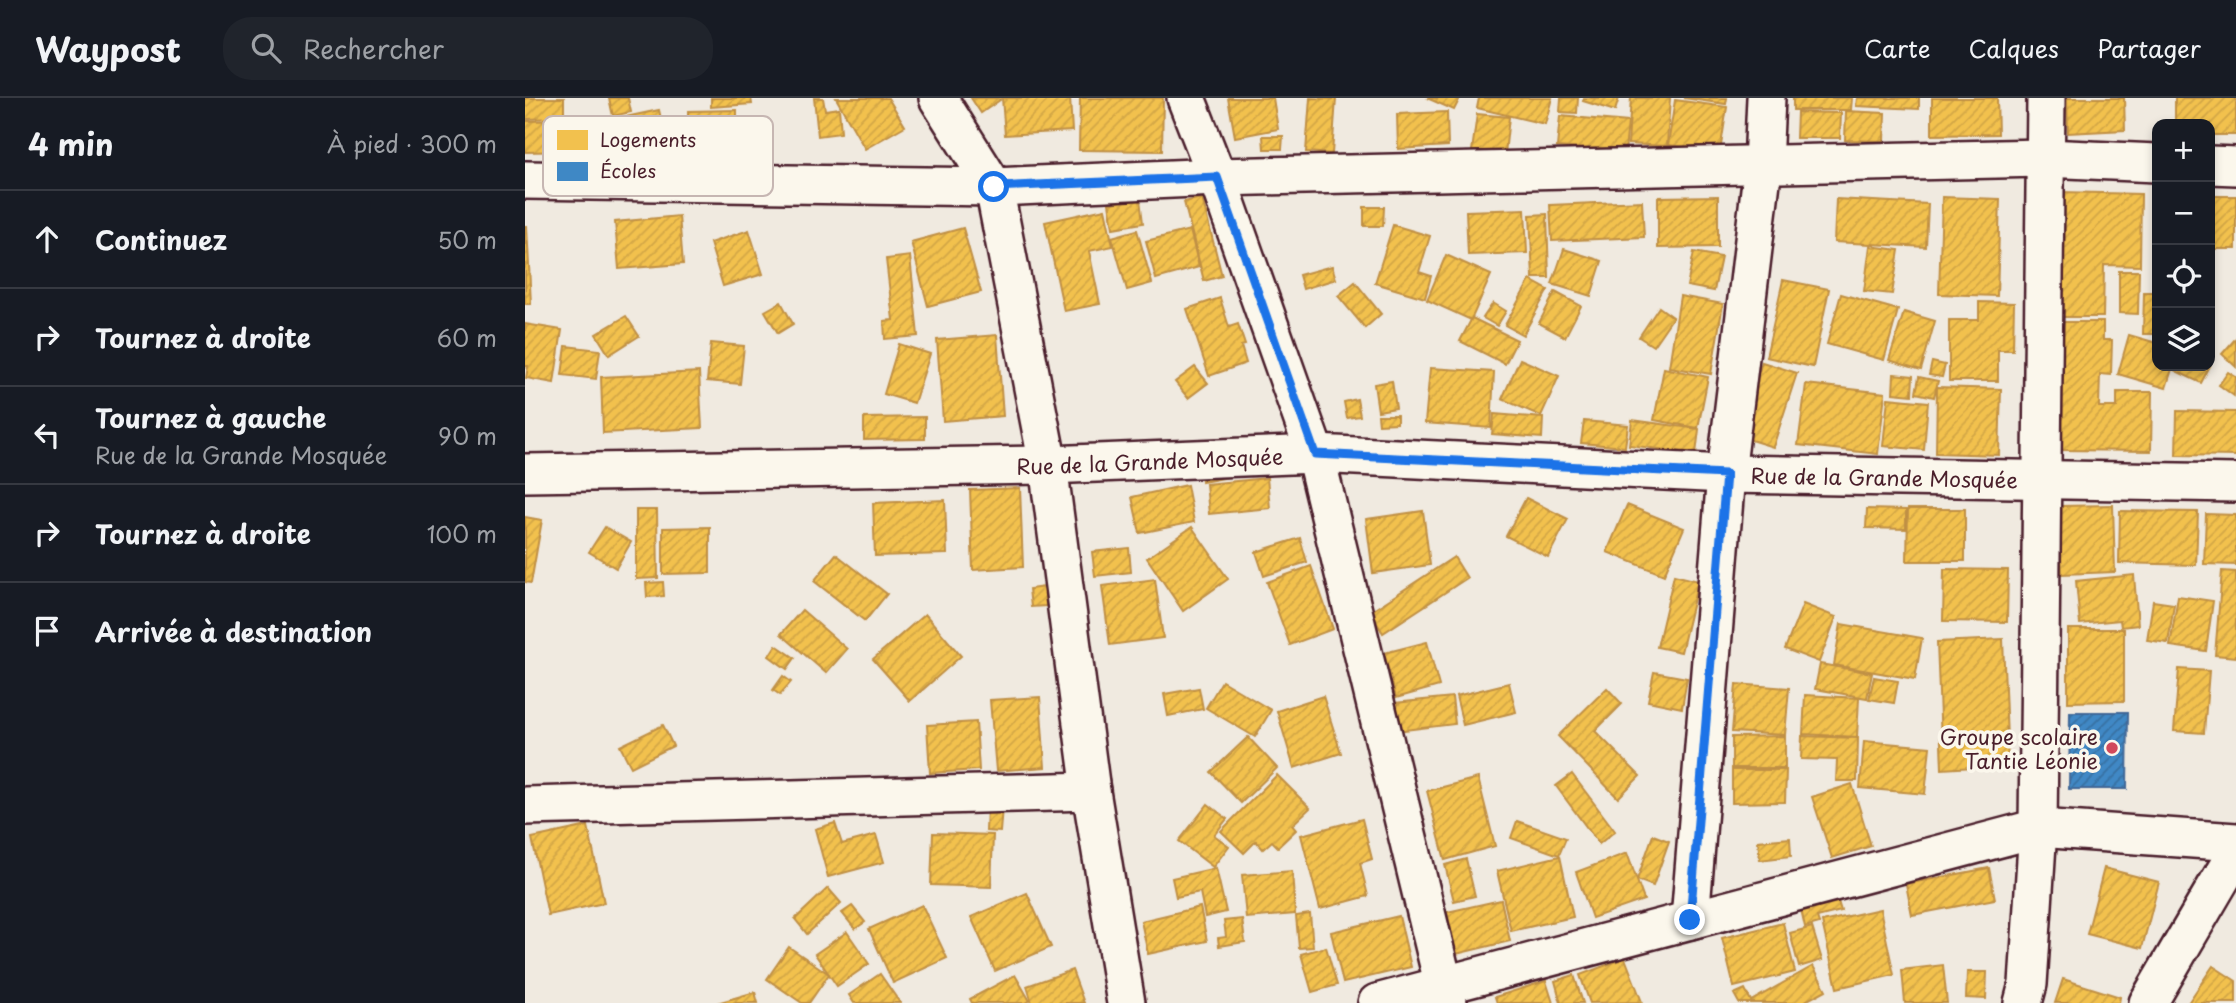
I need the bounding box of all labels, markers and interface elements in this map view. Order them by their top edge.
search box [223,17,713,80]
text: Waypost [35,23,181,73]
icon: search [247,29,285,67]
text: Rechercher [303,29,444,68]
text: Carte [1864,30,1930,66]
text: Calques [1968,30,2059,66]
text: Partager [2097,30,2201,66]
legend [543,116,773,196]
map controls [2152,119,2215,371]
button: + [2152,119,2215,182]
text: 4 min [28,121,114,166]
text: Logements [600,125,696,153]
text: À pied · 300 m [327,126,497,161]
text: Écoles [600,156,656,184]
route start [978,171,1009,202]
button: − [2152,182,2215,245]
icon: ahead [28,220,66,258]
text: Continuez [95,220,227,259]
text: 50 m [437,222,497,257]
button: locate [2152,245,2215,308]
button: layers [2152,308,2215,371]
icon: right [28,318,66,356]
text: Tournez à droite [95,318,311,357]
text: 60 m [437,320,497,355]
text: Tournez à gauche [95,398,326,437]
icon: left [28,416,66,454]
text: 90 m [438,418,497,453]
text: Rue de la Grande Mosquée [95,437,387,472]
street label: Rue de la Grande Mosquée [1016,439,1284,481]
street label: Rue de la Grande Mosquée [1750,458,2018,495]
icon: right [28,514,66,552]
text: Tournez à droite [95,514,311,553]
text: 100 m [427,516,497,551]
icon: arrive [28,612,66,650]
text: Arrivée à destination [95,612,372,651]
place label: Groupe scolaire Tantie Léonie [1940,720,2098,776]
marker: Groupe scolaire Tantie Léonie [2104,740,2120,756]
route end [1674,904,1705,935]

